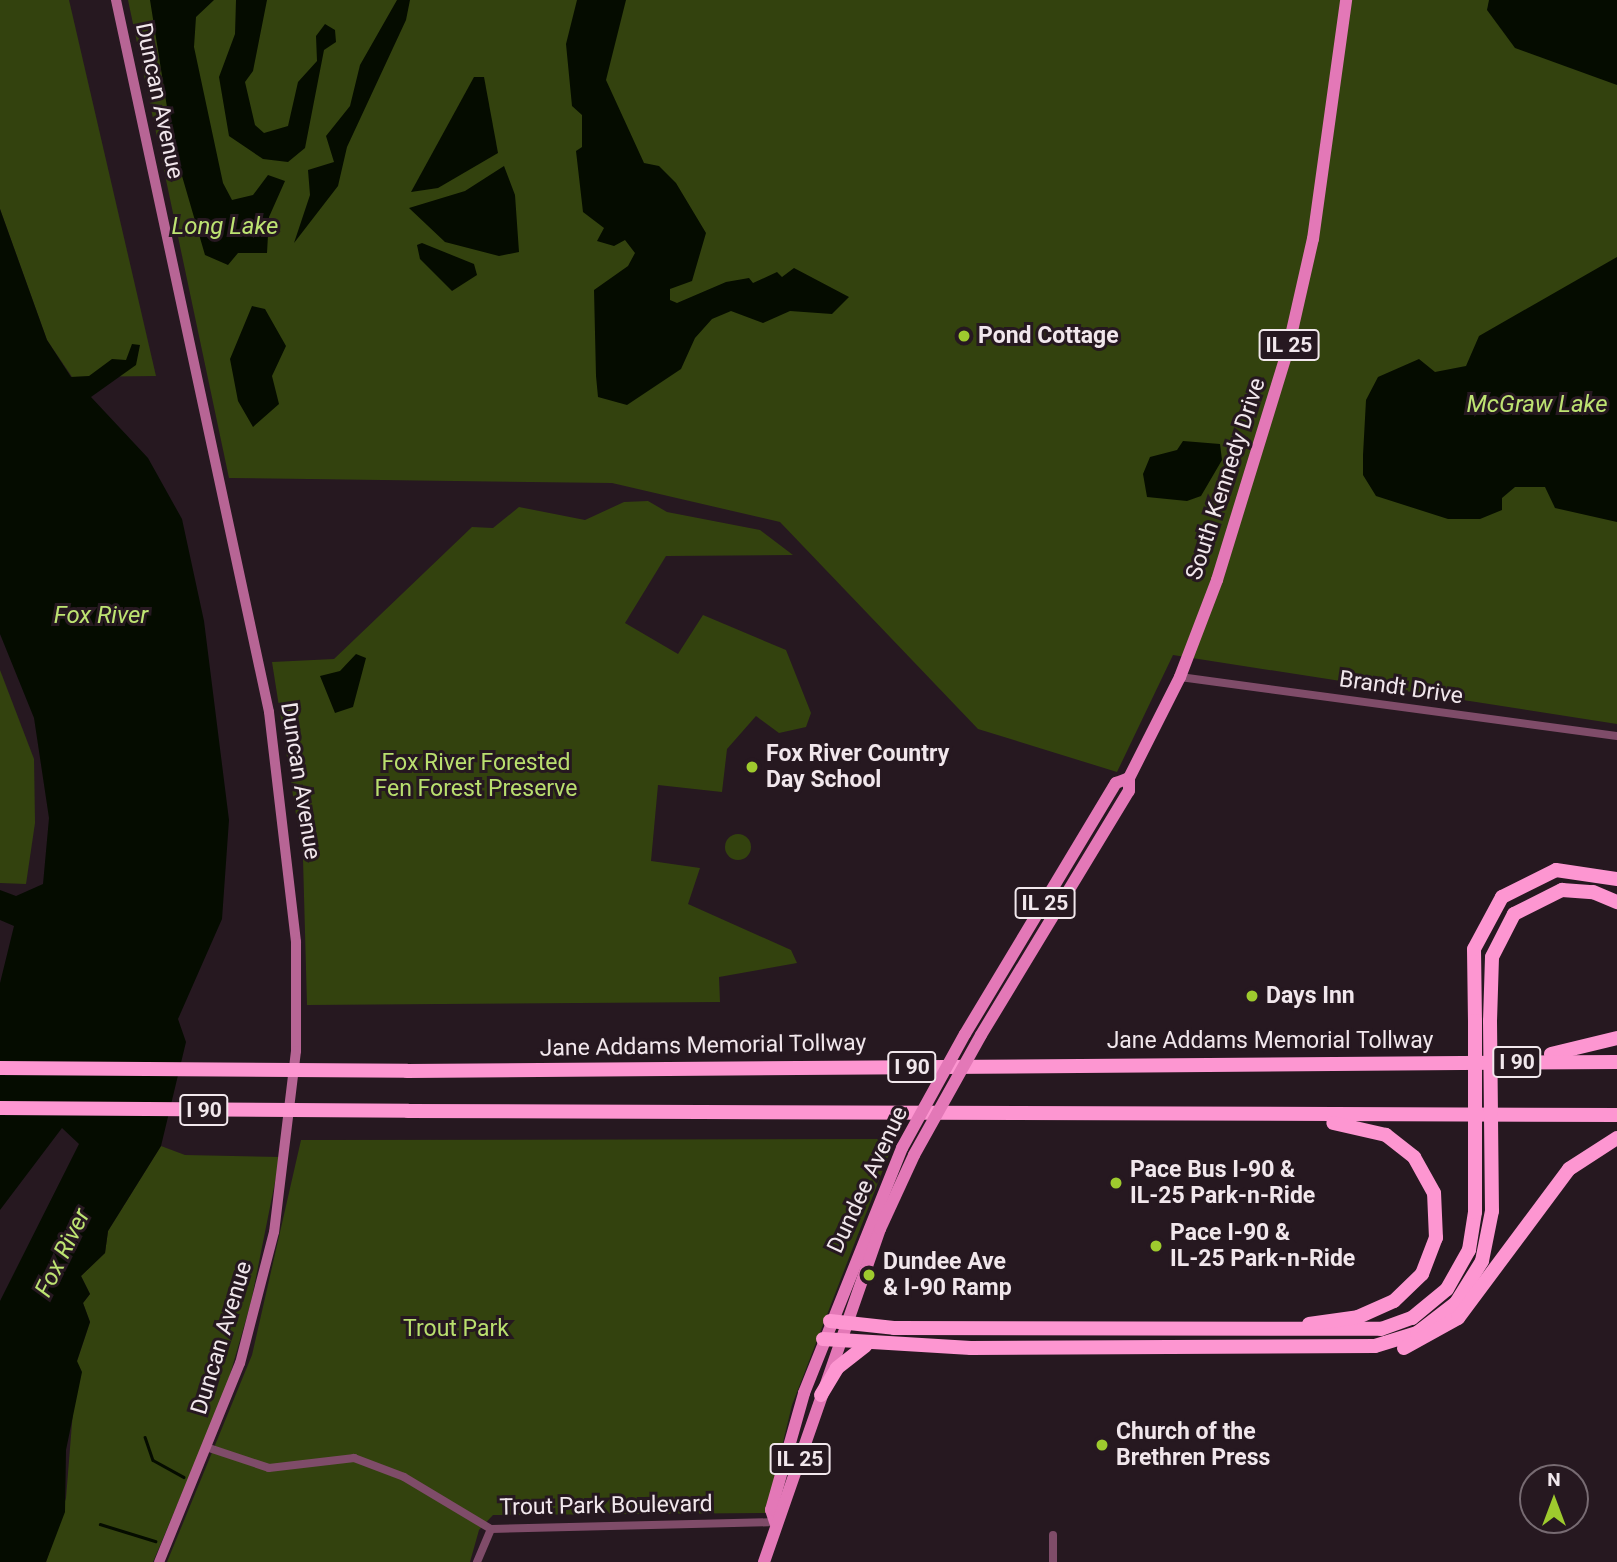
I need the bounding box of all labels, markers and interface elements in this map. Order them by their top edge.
street label: Duncan Avenue [129,21,189,181]
water label: Long Lake [172,213,278,241]
place label: Pond Cottage [978,322,1119,350]
marker: Pond Cottage [956,328,972,344]
road number: IL 25 [1258,328,1320,362]
street label: South Kennedy Drive [1180,375,1272,583]
water label: McGraw Lake [1467,391,1607,419]
water label: Fox River [54,602,148,630]
street label: Brandt Drive [1337,666,1465,710]
street label: Duncan Avenue [274,700,326,862]
place label: Fox River Country Day School [766,740,949,794]
park label: Fox River Forested Fen Forest Preserve [374,749,578,803]
marker: Fox River Country Day School [744,759,760,775]
road number: IL 25 [1014,886,1076,920]
place label: Days Inn [1266,982,1355,1010]
marker: Days Inn [1244,988,1260,1004]
street label: Jane Addams Memorial Tollway [1106,1027,1434,1055]
street label: Jane Addams Memorial Tollway [539,1029,867,1063]
road number: I 90 [1491,1044,1543,1080]
road number: I 90 [886,1050,938,1084]
road number: I 90 [178,1092,230,1128]
street label: Dundee Avenue [822,1102,914,1258]
place label: Pace Bus I-90 & IL-25 Park-n-Ride [1130,1156,1315,1210]
marker: Pace Bus I-90 & IL-25 Park-n-Ride [1108,1175,1124,1191]
water label: Fox River [29,1204,97,1302]
place label: Pace I-90 & IL-25 Park-n-Ride [1170,1219,1355,1273]
marker: Pace I-90 & IL-25 Park-n-Ride [1148,1238,1164,1254]
place label: Dundee Ave & I-90 Ramp [883,1248,1012,1302]
street label: Duncan Avenue [186,1258,258,1418]
marker: Dundee Ave & I-90 Ramp [861,1267,877,1283]
park label: Trout Park [403,1315,509,1343]
place label: Church of the Brethren Press [1116,1418,1270,1472]
marker: Church of the Brethren Press [1094,1437,1110,1453]
road number: IL 25 [768,1442,832,1476]
north arrow [1519,1464,1589,1534]
text: N [1547,1468,1561,1491]
street label: Trout Park Boulevard [499,1490,713,1522]

